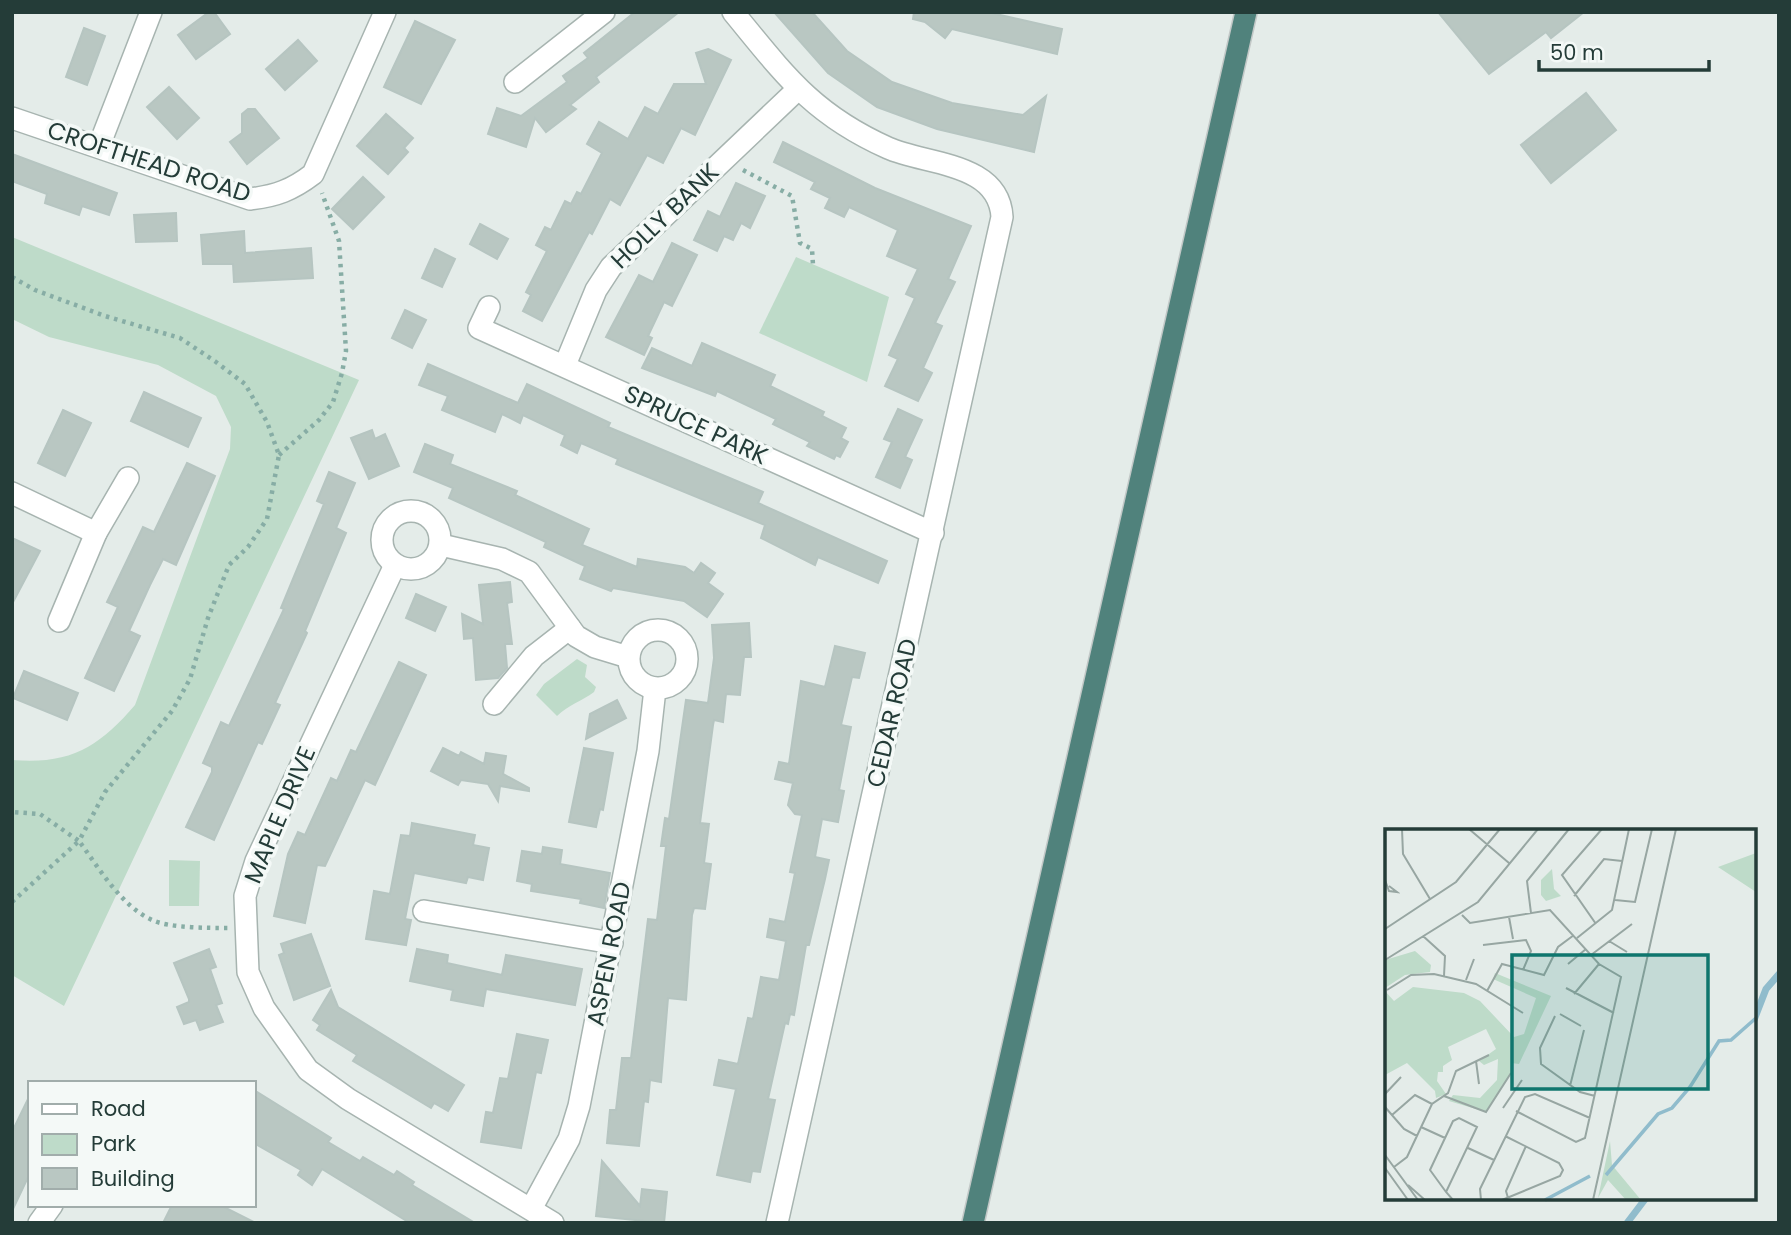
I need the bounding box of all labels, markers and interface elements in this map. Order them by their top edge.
scale bar [1539,28,1709,72]
text: 50 m [1550,38,1604,67]
street label: CROFTHEAD ROAD [43,113,255,210]
street label: HOLLY BANK [603,156,726,276]
street label: SPRUCE PARK [619,377,773,472]
street label: CEDAR ROAD [858,635,925,790]
street label: MAPLE DRIVE [236,741,323,888]
inset map [1385,829,1756,1200]
street label: ASPEN ROAD [578,879,639,1029]
legend [28,1081,256,1207]
text: Road [91,1094,146,1123]
text: Park [91,1129,136,1158]
text: Building [91,1164,175,1193]

